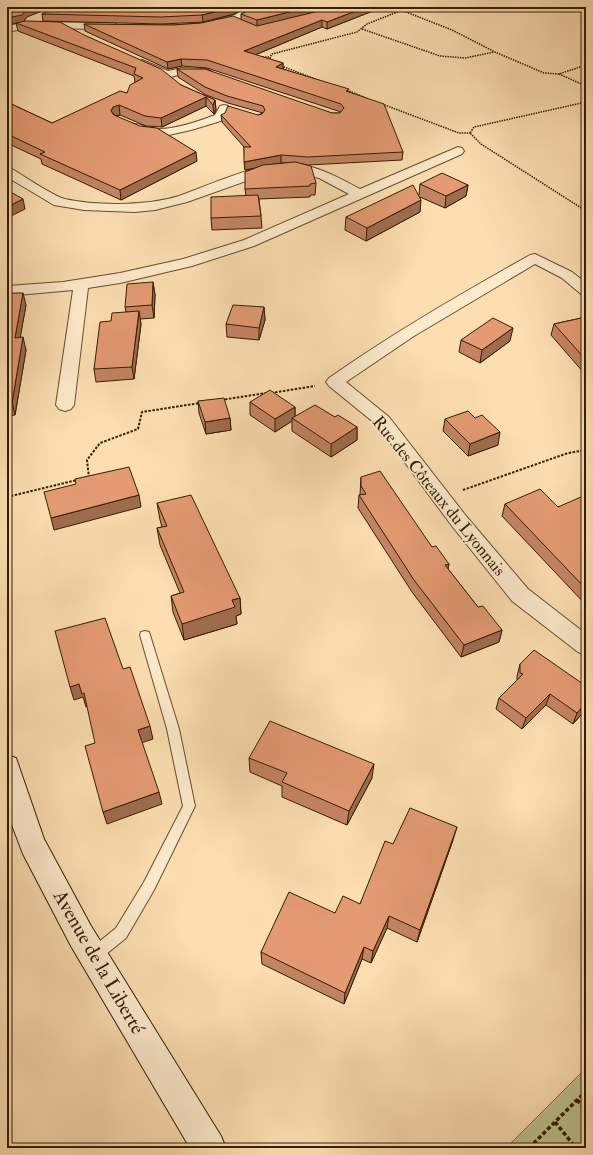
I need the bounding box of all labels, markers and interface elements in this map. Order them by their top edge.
street label: Rue des Côteaux du Lyonnais [367,412,510,581]
street label: Avenue de la Liberté [47,885,151,1039]

